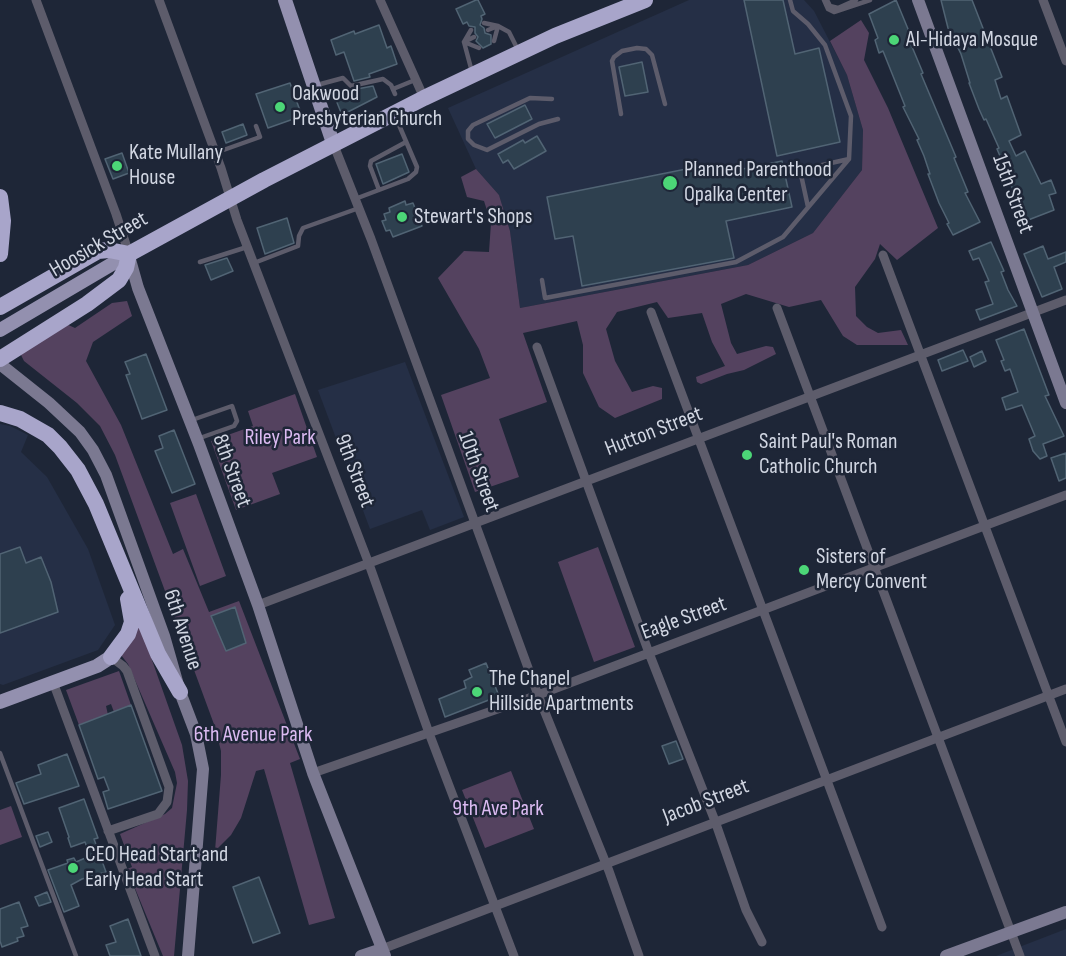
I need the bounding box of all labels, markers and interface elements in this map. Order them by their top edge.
place label: Al-Hidaya Mosque [906,27,1038,53]
marker: Al-Hidaya Mosque [887,33,901,47]
place label: Oakwood Presbyterian Church [292,81,442,132]
marker: Oakwood Presbyterian Church [273,100,287,114]
place label: Kate Mullany House [129,140,223,192]
street label: 15th Street [985,151,1039,237]
place label: Planned Parenthood Opalka Center [684,157,832,208]
marker: Kate Mullany House [110,159,124,173]
marker: Planned Parenthood Opalka Center [661,174,679,192]
place label: Stewart's Shops [414,204,532,230]
street label: Hoosick Street [45,206,153,284]
marker: Stewart's Shops [395,210,409,224]
street label: Hutton Street [602,401,706,463]
park label: Riley Park [244,425,316,451]
street label: 10th Street [451,428,505,516]
place label: Saint Paul's Roman Catholic Church [759,429,897,481]
street label: 8th Street [206,431,256,511]
street label: 9th Street [328,431,380,511]
marker: Saint Paul's Roman Catholic Church [740,448,754,462]
place label: Sisters of Mercy Convent [816,544,927,596]
marker: Sisters of Mercy Convent [797,563,811,577]
street label: 6th Avenue [157,586,207,674]
street label: Eagle Street [638,591,730,647]
place label: The Chapel Hillside Apartments [489,666,634,718]
marker: The Chapel Hillside Apartments [470,685,484,699]
park label: 6th Avenue Park [194,722,312,748]
street label: Jacob Street [659,774,753,830]
park label: 9th Ave Park [452,796,544,822]
place label: CEO Head Start and Early Head Start [85,842,228,894]
marker: CEO Head Start and Early Head Start [66,861,80,875]

